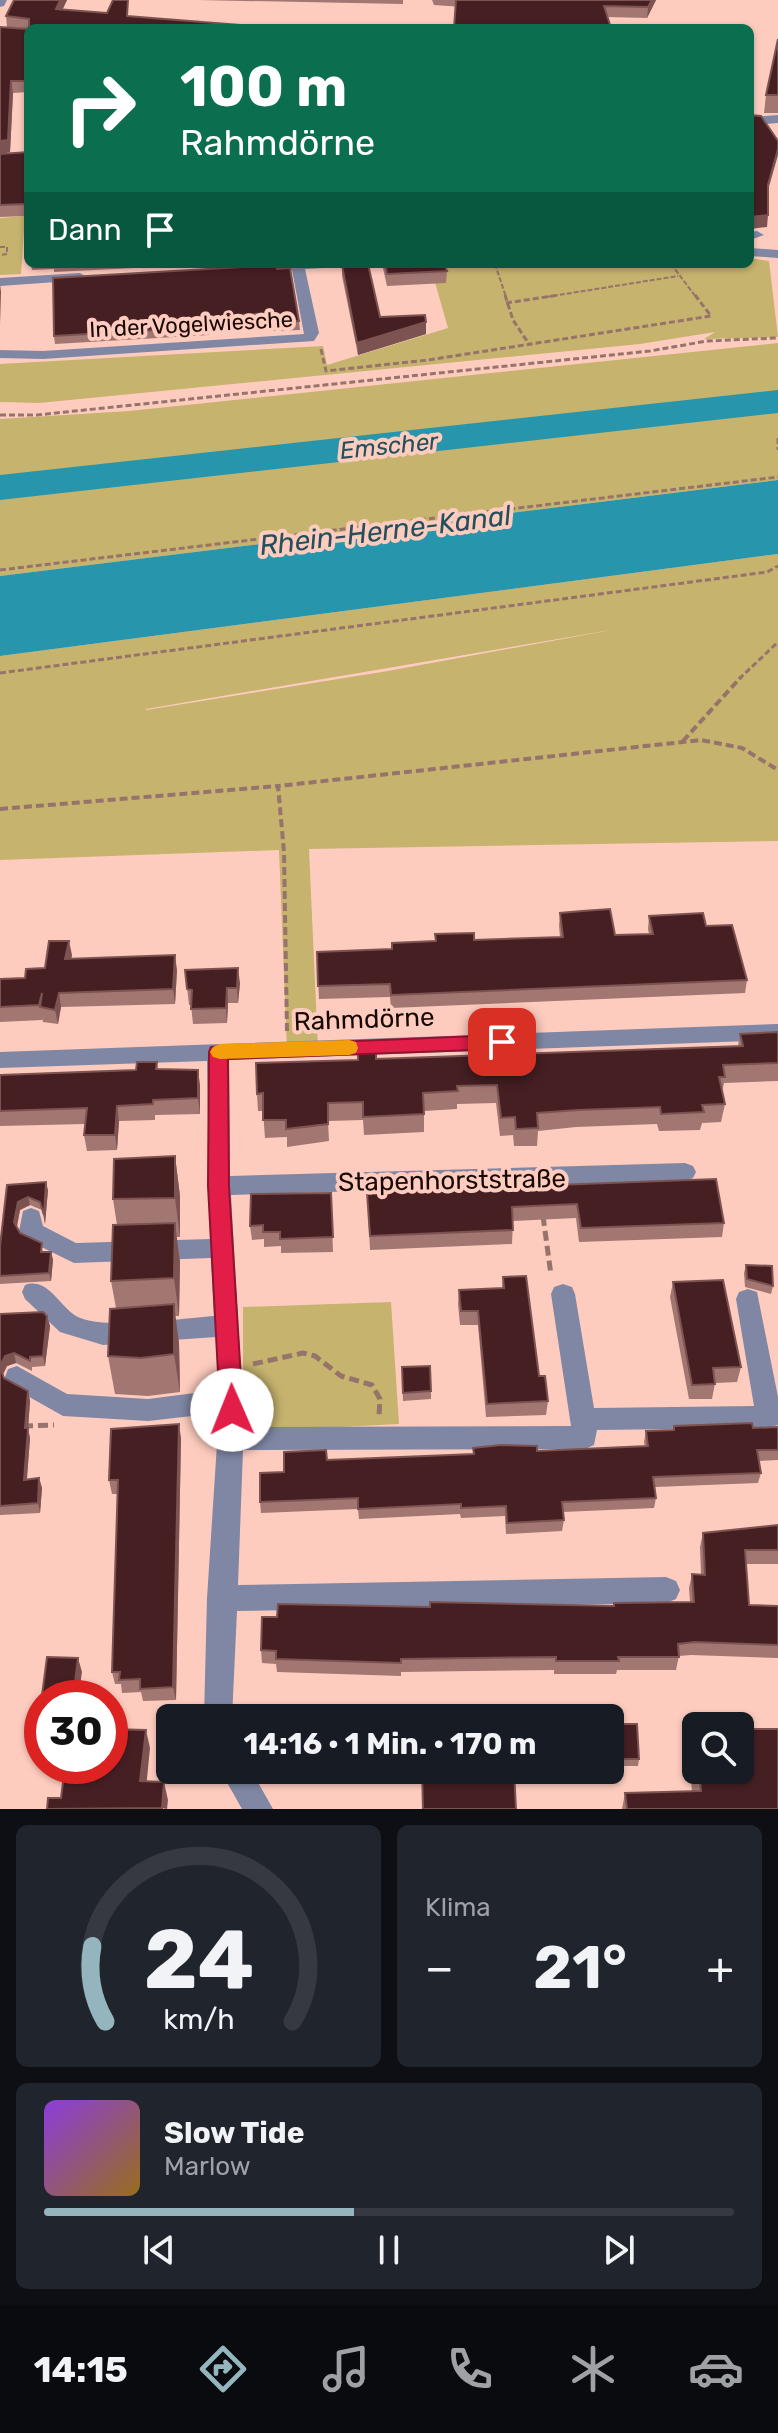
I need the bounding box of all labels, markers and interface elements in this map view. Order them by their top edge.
text: 100 m [180,54,347,120]
icon: right [48,56,152,160]
text: Rahmdörne [180,121,375,164]
icon: arrive [138,208,182,252]
text: Dann [48,212,122,248]
street label: In der Vogelwiesche [89,306,294,343]
water label: Emscher [339,427,440,465]
water label: Rhein-Herne-Kanal [257,499,514,562]
street label: Rahmdörne [293,1002,435,1037]
pin [468,1008,536,1076]
icon: arrive [480,1020,524,1064]
street label: Stapenhorststraße [338,1163,566,1198]
position arrow [190,1368,274,1452]
speed limit sign: 30 [24,1680,128,1784]
map controls [682,1712,754,1784]
button: search [682,1712,754,1784]
text: 14:16 · 1 Min. · 170 m [244,1726,536,1762]
text: Klima [425,1892,491,1923]
text: 24 [143,1910,254,2009]
text: 21° [533,1932,627,2003]
text: − [425,1942,454,1994]
text: + [707,1942,734,1994]
text: km/h [163,2002,234,2036]
text: Slow Tide [164,2115,304,2151]
text: Marlow [164,2151,251,2182]
icon: previous [137,2228,181,2272]
icon: pause [367,2228,411,2272]
icon: next [597,2228,641,2272]
icon: directions [195,2341,251,2397]
icon: music [318,2341,374,2397]
icon: phone [442,2341,498,2397]
icon: climate [565,2341,621,2397]
icon: car [688,2341,744,2397]
text: 14:15 [34,2348,128,2391]

